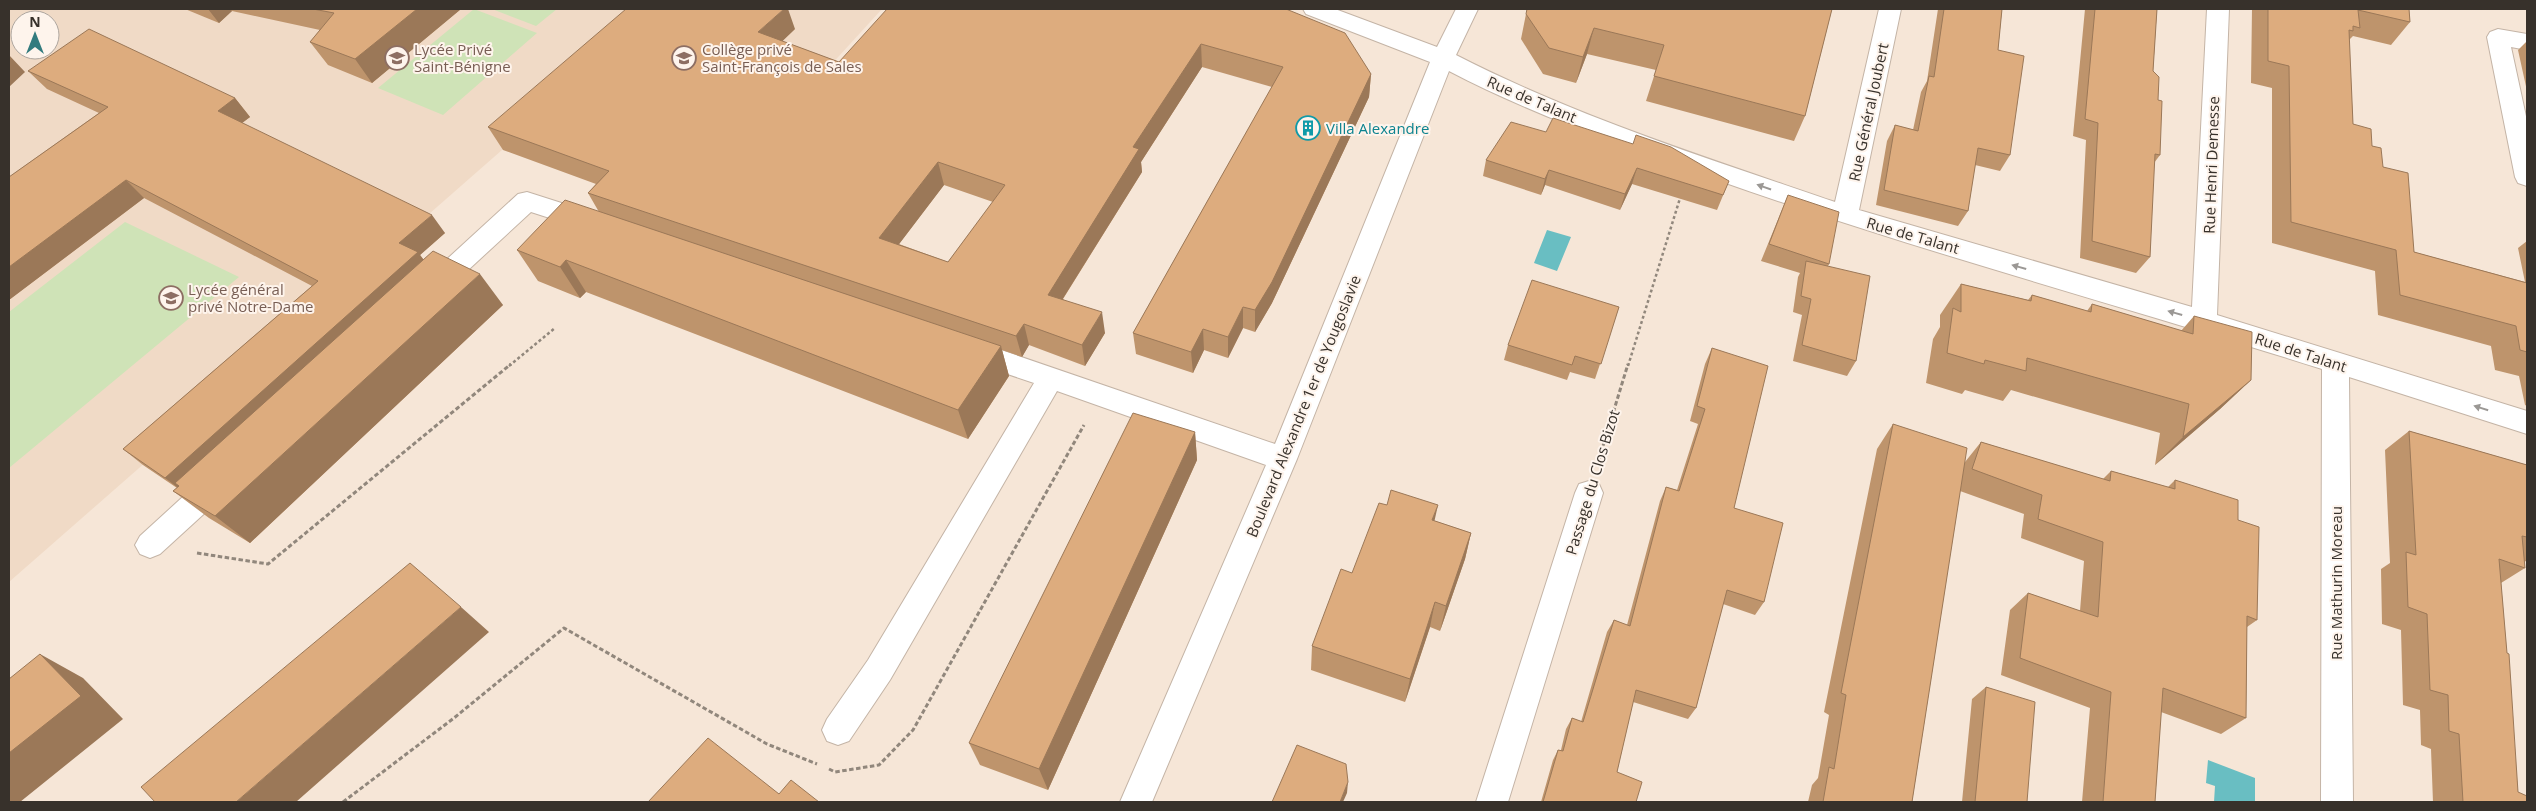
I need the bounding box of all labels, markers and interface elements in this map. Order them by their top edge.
north arrow [10,10,60,60]
text: N [29,12,41,31]
place label: Lycée Privé Saint-Bénigne [414,39,511,76]
place label: Collège privé Saint-François de Sales [702,39,862,76]
street label: Rue Général Joubert [1844,41,1892,183]
school or university icon: Lycée Privé Saint-Bénigne [384,45,410,71]
school or university icon: Collège privé Saint-François de Sales [671,45,697,71]
street label: Rue de Talant [1484,71,1580,127]
street label: Rue Henri Demesse [2199,96,2223,234]
building icon: Villa Alexandre [1295,115,1321,141]
place label: Villa Alexandre [1326,118,1429,138]
one-way arrow [1756,183,1771,191]
street label: Rue de Talant [1864,212,1962,258]
one-way arrow [2012,262,2027,270]
street label: Boulevard Alexandre 1er de Yougoslavie [1241,272,1365,540]
place label: Lycée général privé Notre-Dame [188,279,313,316]
school or university icon: Lycée général privé Notre-Dame [158,285,184,311]
one-way arrow [2168,308,2183,316]
street label: Rue de Talant [2252,328,2350,376]
one-way arrow [2473,404,2488,412]
street label: Passage du Clos Bizot [1560,407,1624,557]
street label: Rue Mathurin Moreau [2326,506,2346,660]

